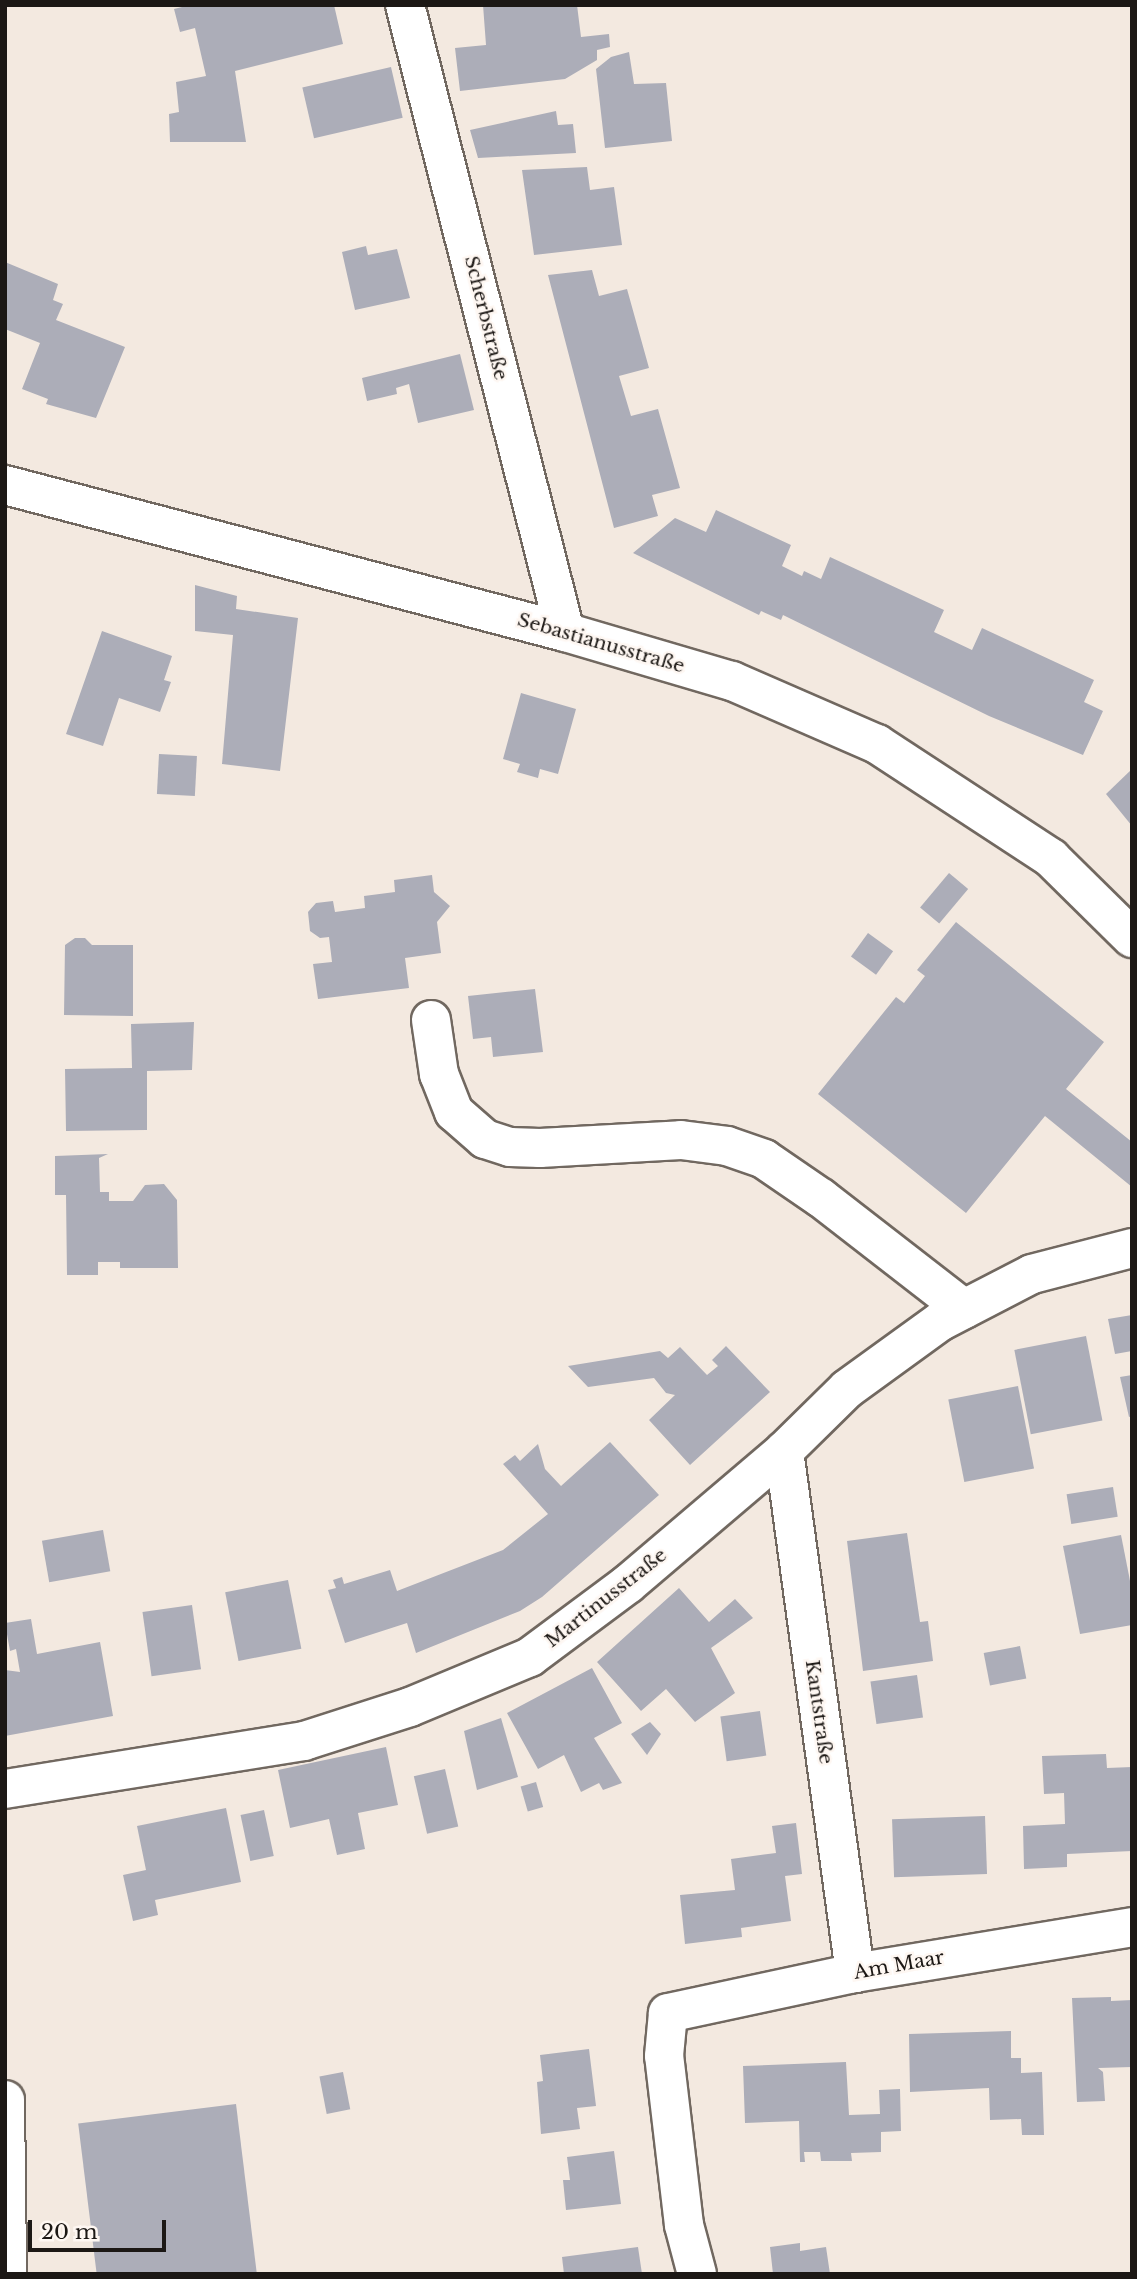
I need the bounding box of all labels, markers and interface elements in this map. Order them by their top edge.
street label: Scherbstraße [460,254,512,382]
street label: Sebastianusstraße [515,608,687,678]
street label: Martinusstraße [541,1544,671,1652]
street label: Kantstraße [800,1658,838,1766]
street label: Am Maar [852,1946,946,1984]
scale bar [32,2206,170,2250]
text: 20 m [41,2219,98,2245]

